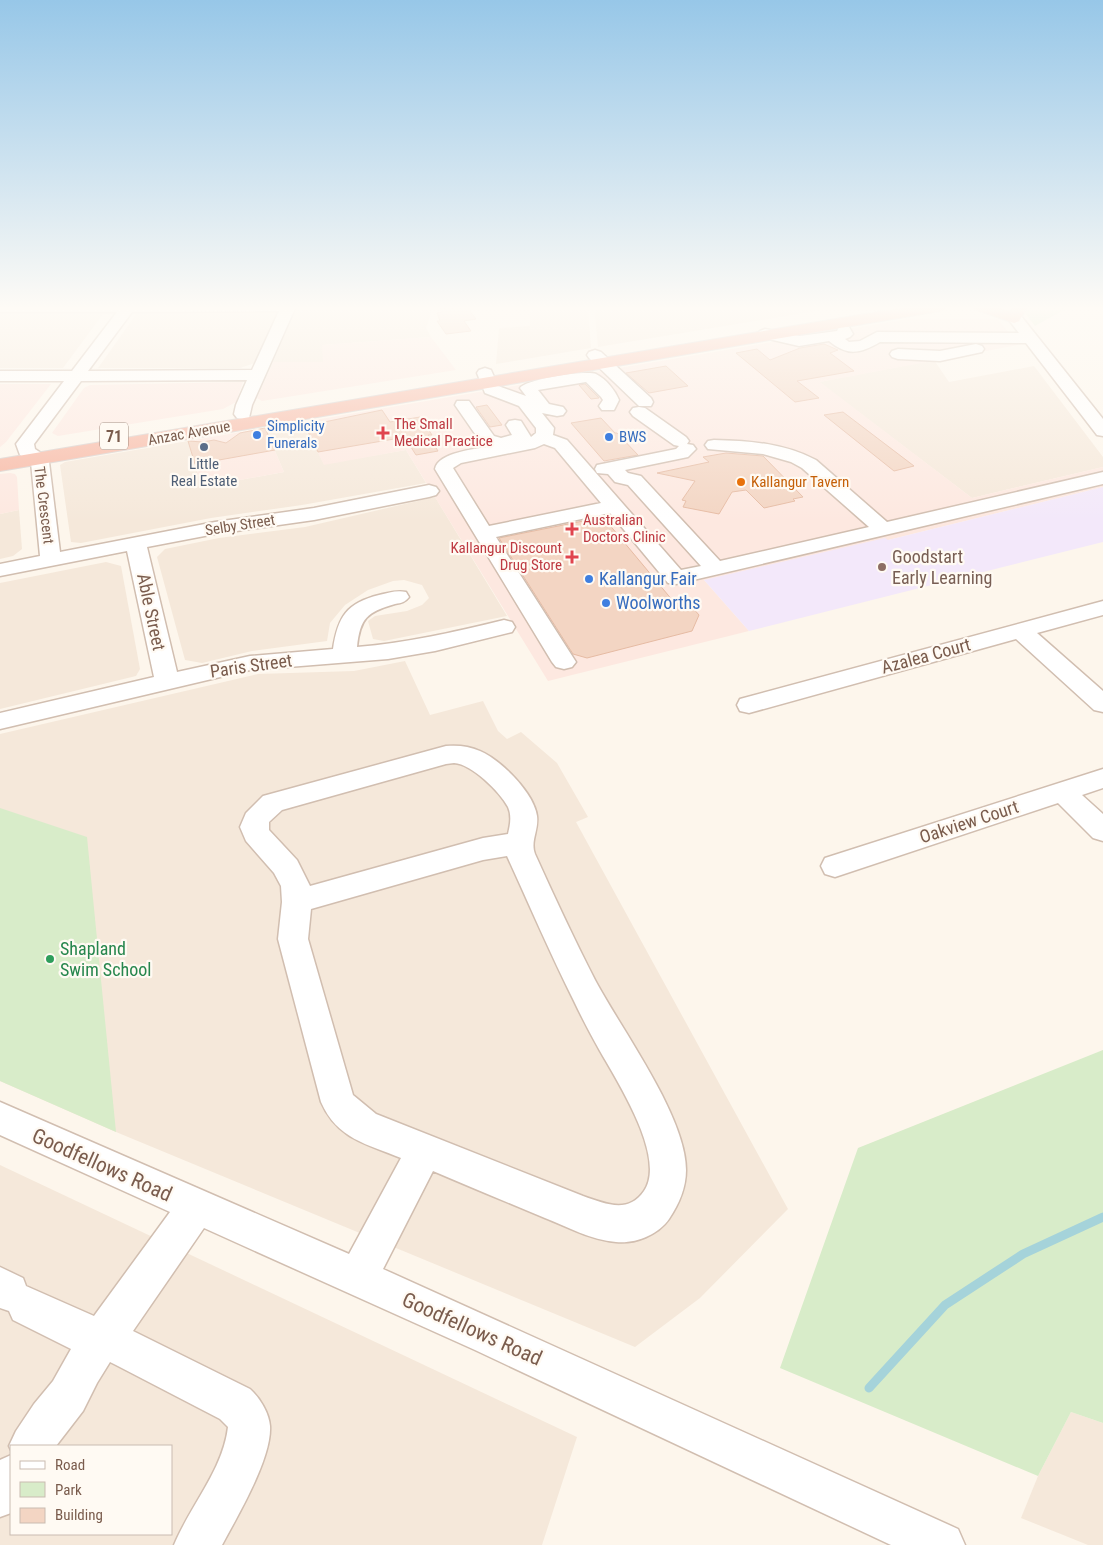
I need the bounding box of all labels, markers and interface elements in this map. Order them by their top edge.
place label: The Small Medical Practice [394,415,493,450]
street label: Anzac Avenue [146,417,232,449]
place label: Simplicity Funerals [267,417,325,452]
road number: 71 [100,422,128,450]
marker: The Small Medical Practice [376,426,390,440]
place label: BWS [619,428,647,446]
marker: Simplicity Funerals [251,429,263,441]
marker: BWS [603,431,615,443]
marker: Little Real Estate [198,441,210,453]
place label: Little Real Estate [171,455,237,490]
street label: The Crescent [30,465,58,545]
place label: Kallangur Tavern [751,473,849,491]
marker: Kallangur Tavern [735,476,747,488]
street label: Selby Street [204,511,276,539]
place label: Australian Doctors Clinic [583,511,666,546]
marker: Australian Doctors Clinic [565,522,579,536]
place label: Kallangur Discount Drug Store [450,539,562,574]
place label: Goodstart Early Learning [892,546,992,588]
marker: Kallangur Discount Drug Store [566,551,578,563]
marker: Goodstart Early Learning [876,561,888,573]
place label: Kallangur Fair [599,568,697,589]
street label: Able Street [133,571,170,652]
marker: Kallangur Fair [583,573,595,585]
place label: Woolworths [616,592,701,613]
marker: Woolworths [600,597,612,609]
street label: Azalea Court [879,634,973,678]
street label: Paris Street [209,649,293,682]
street label: Oakview Court [917,796,1021,847]
place label: Shapland Swim School [60,938,151,980]
marker: Shapland Swim School [44,953,56,965]
street label: Goodfellows Road [28,1123,176,1207]
street label: Goodfellows Road [398,1287,546,1371]
legend [10,1445,172,1535]
text: Road [55,1456,85,1474]
text: Park [55,1481,82,1499]
text: Building [55,1506,103,1524]

